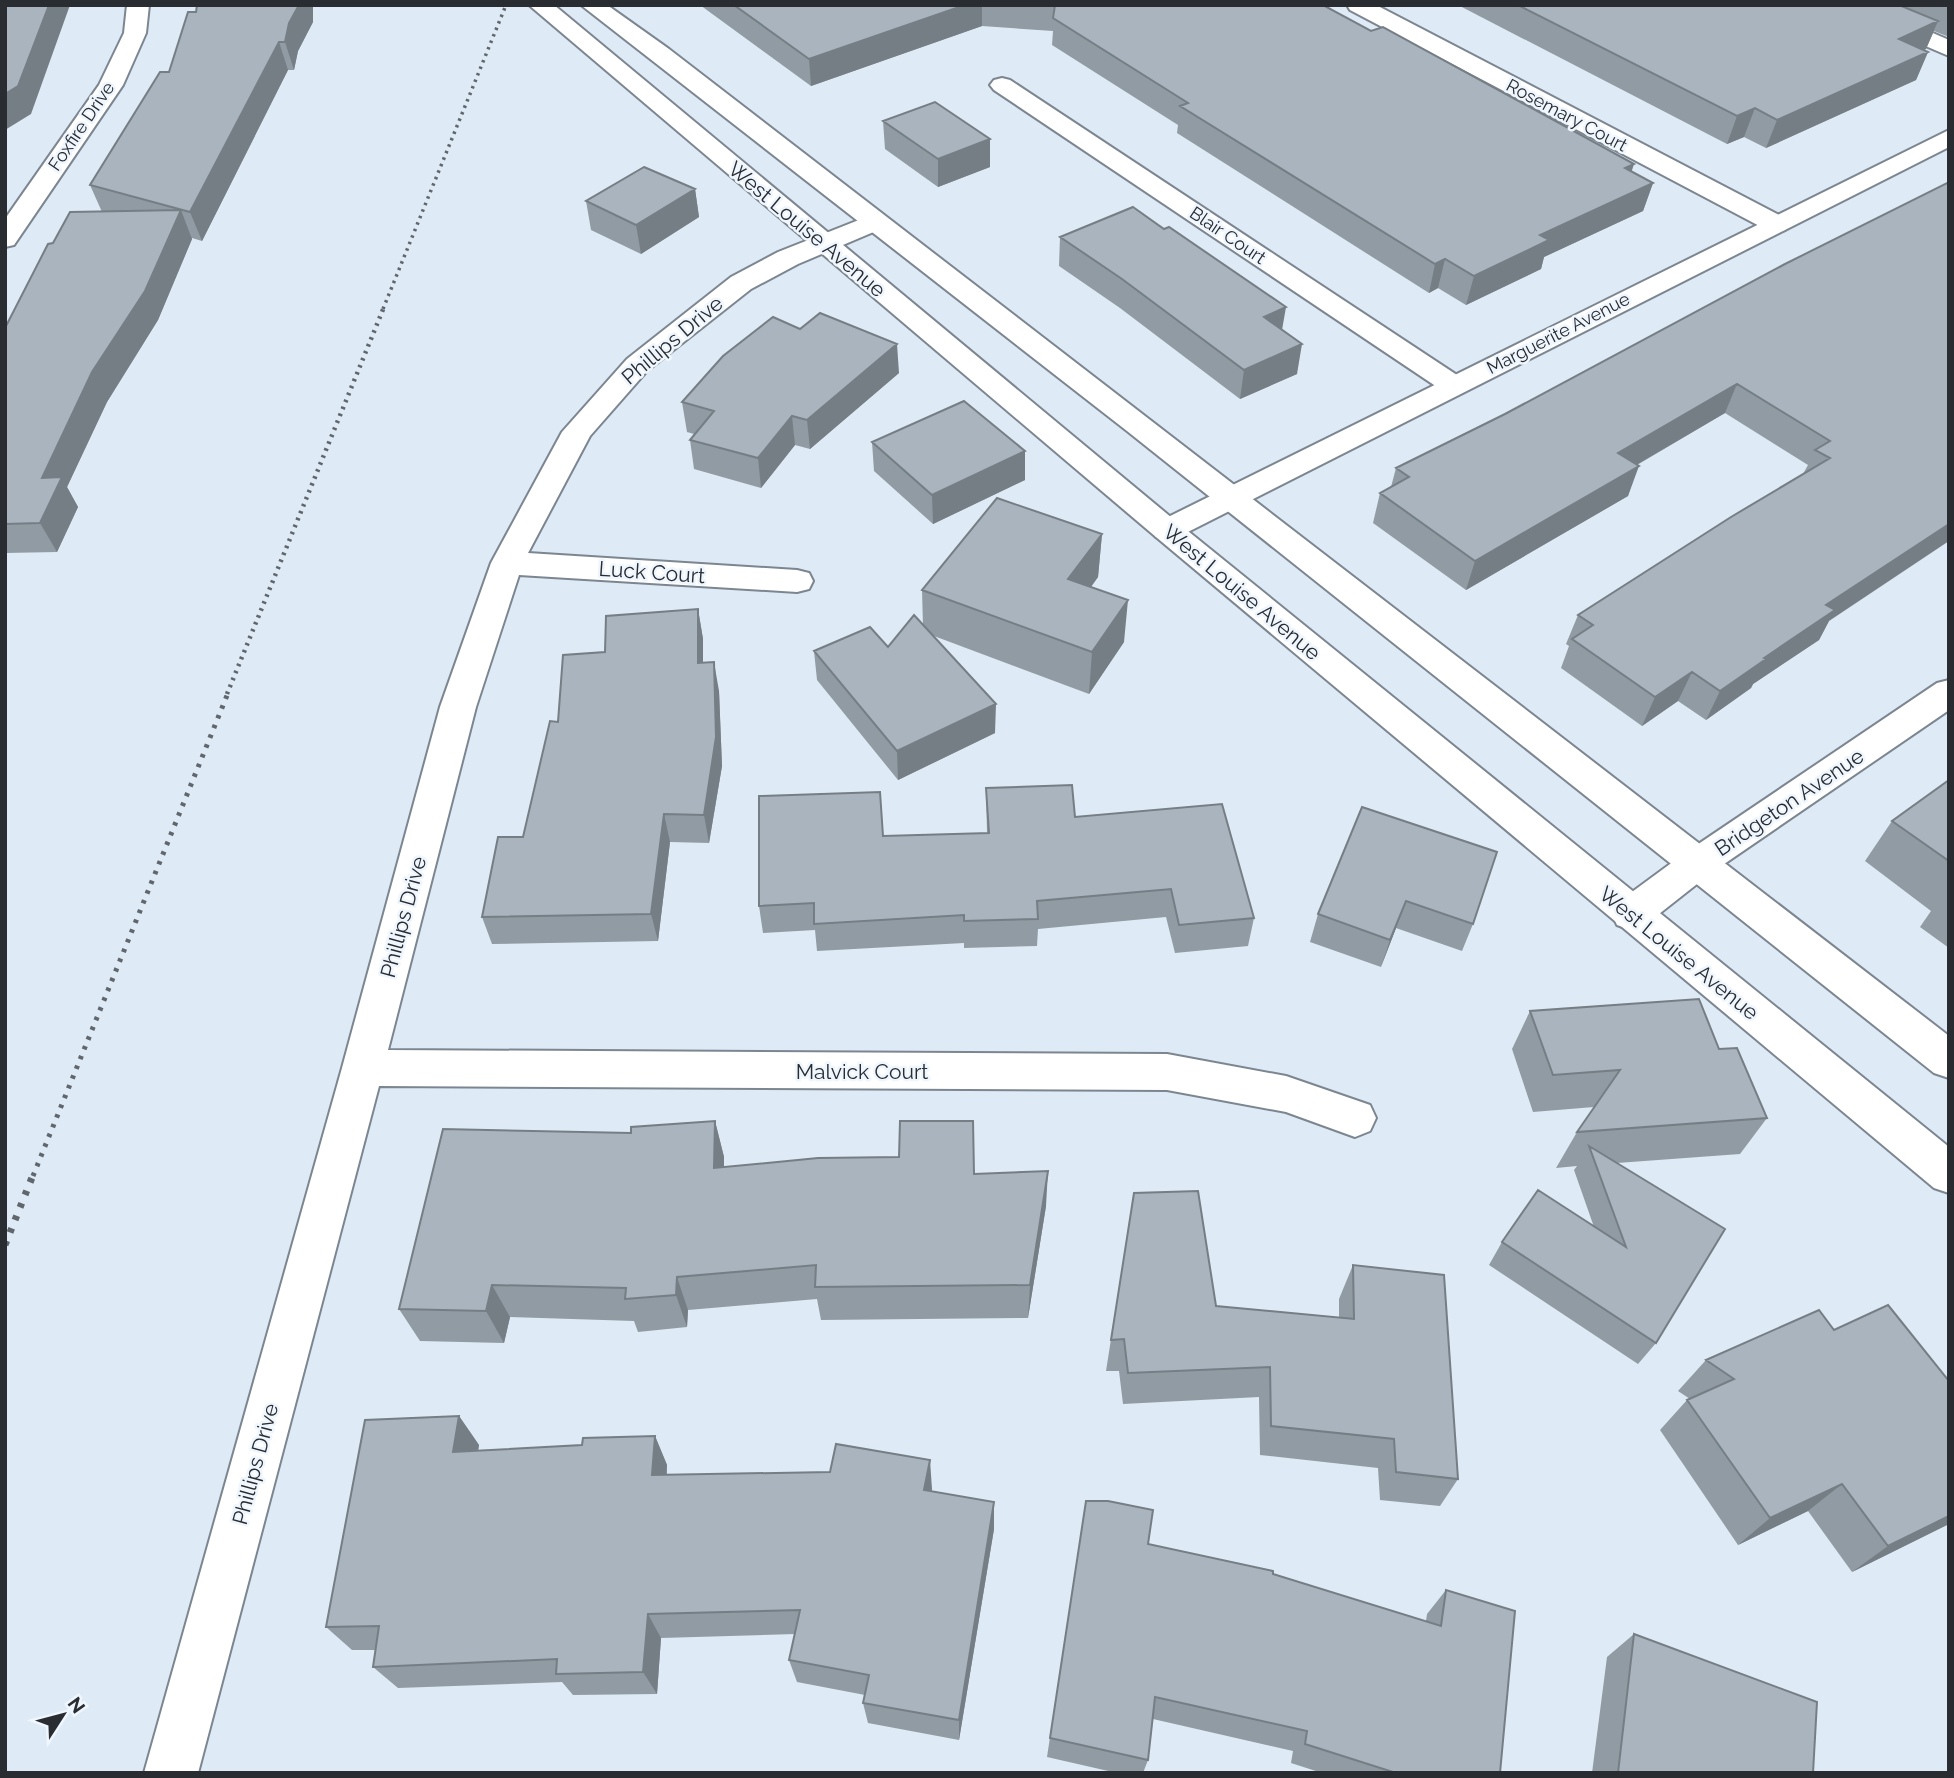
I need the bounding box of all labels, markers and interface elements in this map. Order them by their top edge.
street label: Rosemary Court [1503,74,1631,156]
street label: Foxfire Drive [44,77,119,174]
street label: West Louise Avenue [723,156,891,302]
street label: Blair Court [1186,202,1270,268]
street label: Marguerite Avenue [1483,288,1633,378]
street label: Phillips Drive [616,290,728,390]
street label: West Louise Avenue [1158,519,1326,665]
street label: Luck Court [598,556,706,588]
street label: Bridgeton Avenue [1710,743,1868,861]
street label: Phillips Drive [375,854,431,980]
street label: West Louise Avenue [1594,881,1764,1025]
street label: Malvick Court [796,1059,928,1084]
street label: Phillips Drive [227,1401,283,1527]
north arrow [28,1680,98,1750]
text: N [64,1693,90,1717]

